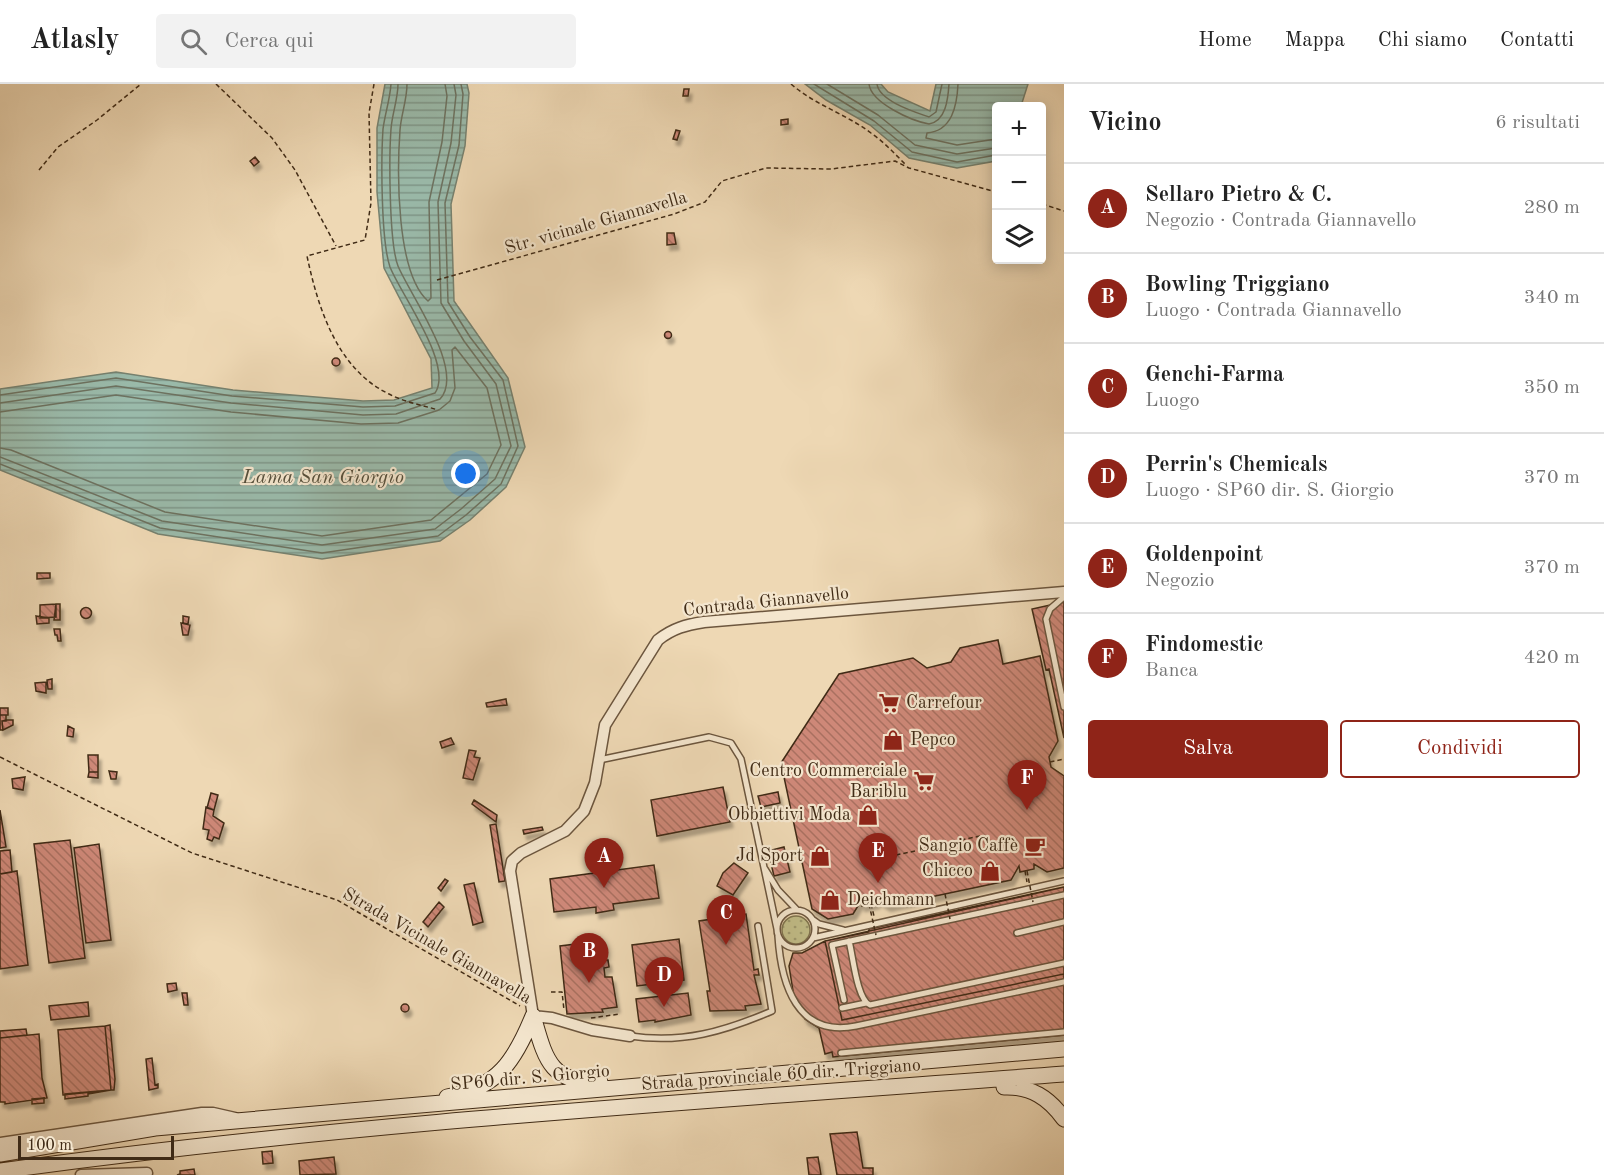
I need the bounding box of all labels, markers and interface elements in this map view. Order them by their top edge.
search box [156,14,576,68]
icon: search [177,25,210,58]
text: Atlasly [30,27,120,55]
text: Cerca qui [225,30,314,52]
text: Home [1198,30,1252,51]
text: Mappa [1285,30,1345,51]
text: Chi siamo [1378,30,1467,51]
text: Contatti [1500,30,1574,51]
map controls [992,102,1046,264]
button: + [992,102,1046,156]
text: Vicino [1088,110,1162,136]
text: 6 risultati [1495,113,1580,133]
button: − [992,156,1046,210]
text: Sellaro Pietro & C. [1145,184,1332,206]
street label: Str. vicinale Giannavella [503,188,689,258]
text: A [1100,198,1115,218]
text: 280 m [1524,198,1580,218]
button: layers [992,210,1046,264]
text: Negozio · Contrada Giannavello [1145,211,1416,231]
text: Bowling Triggiano [1145,274,1330,296]
text: B [1100,288,1115,308]
text: 340 m [1524,288,1580,308]
text: Luogo · Contrada Giannavello [1145,301,1402,321]
text: Genchi-Farma [1145,364,1284,386]
text: C [1101,378,1114,398]
text: 350 m [1524,378,1580,398]
text: Luogo [1145,391,1200,411]
text: Perrin's Chemicals [1145,454,1327,476]
your location [451,459,480,488]
water label: Lama San Giorgio [241,468,404,488]
text: D [1100,468,1115,488]
text: 370 m [1524,468,1580,488]
text: Luogo · SP60 dir. S. Giorgio [1145,481,1394,501]
text: Goldenpoint [1145,544,1263,566]
text: E [1101,558,1114,578]
text: 370 m [1524,558,1580,578]
text: Negozio [1145,571,1214,591]
street label: Contrada Giannavello [682,584,850,620]
text: Findomestic [1145,634,1264,656]
text: F [1101,648,1114,668]
text: 420 m [1524,648,1580,668]
text: Banca [1145,661,1198,681]
supermarket icon: Carrefour [877,691,901,715]
place label: Carrefour [906,694,982,712]
button: Salva [1088,720,1328,778]
button: Condividi [1340,720,1580,778]
shop icon: Pepco [881,728,905,752]
place label: Pepco [910,731,956,749]
pin: F [1008,760,1046,810]
place label: Centro Commerciale Bariblu [749,762,907,801]
supermarket icon: Centro Commerciale Bariblu [912,769,936,793]
shop icon: Obbiettivi Moda [856,803,880,827]
place label: Obbiettivi Moda [728,806,851,824]
pin: E [858,834,898,883]
cafe icon: Sangio Caffè [1023,834,1047,858]
place label: Sangio Caffè [919,837,1018,855]
pin: A [584,838,624,888]
shop icon: Jd Sport [808,844,832,868]
place label: Jd Sport [736,847,803,865]
shop icon: Chicco [978,859,1002,883]
place label: Chicco [922,862,973,880]
street label: Strada Vicinale Giannavella [340,885,534,1007]
shop icon: Deichmann [818,888,842,912]
place label: Deichmann [847,891,935,909]
pin: C [706,896,746,945]
pin: B [570,934,608,983]
pin: D [644,958,684,1007]
street label: Strada provinciale 60 dir. Triggiano [641,1056,922,1094]
street label: SP60 dir. S. Giorgio [450,1062,611,1094]
scale bar [18,1133,174,1160]
text: 100 m [27,1138,72,1154]

